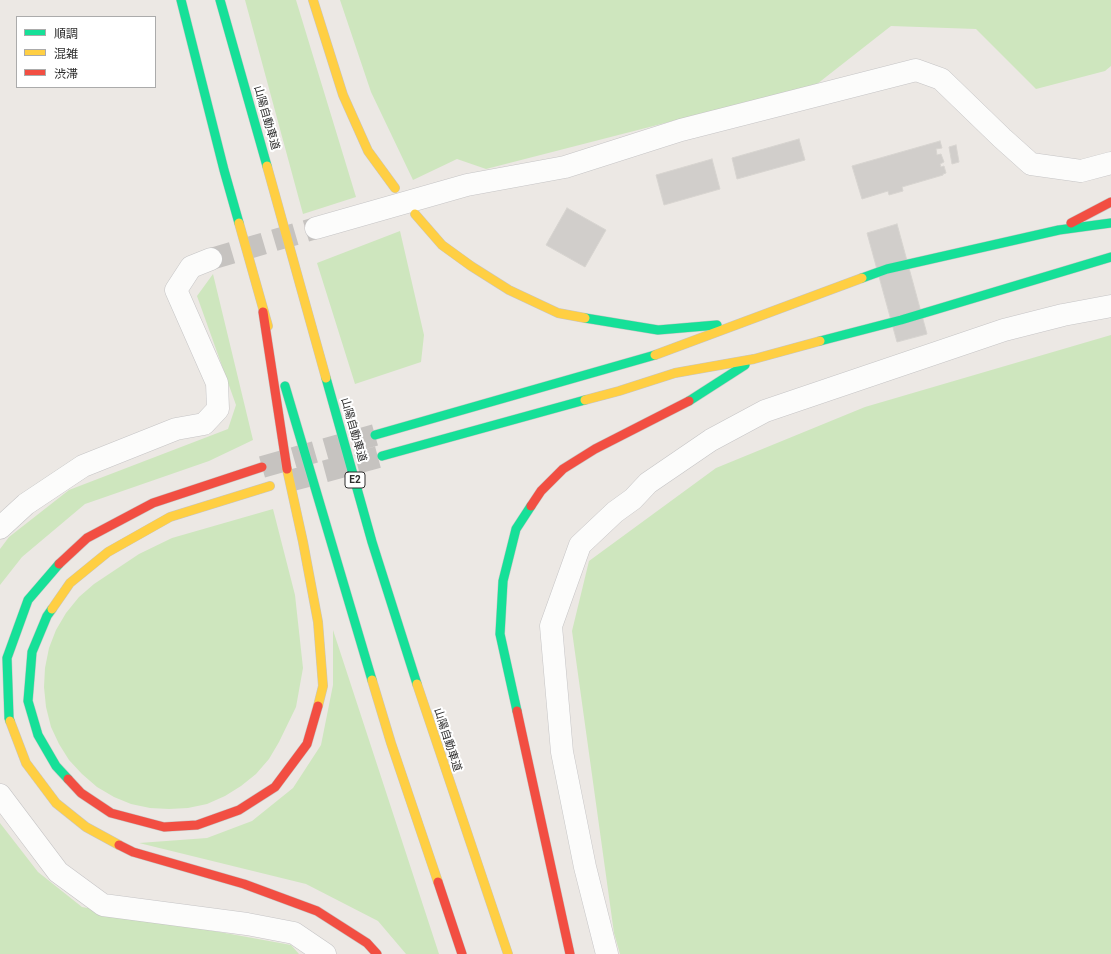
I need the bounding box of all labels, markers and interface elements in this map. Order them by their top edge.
legend [16,16,156,88]
text: 順調 [54,27,78,41]
text: 混雑 [54,47,78,61]
text: 渋滞 [54,67,78,81]
street label: 山陽自動車道 [251,84,281,152]
street label: 山陽自動車道 [338,396,368,464]
road number: E2 [345,472,365,488]
street label: 山陽自動車道 [431,707,463,773]

